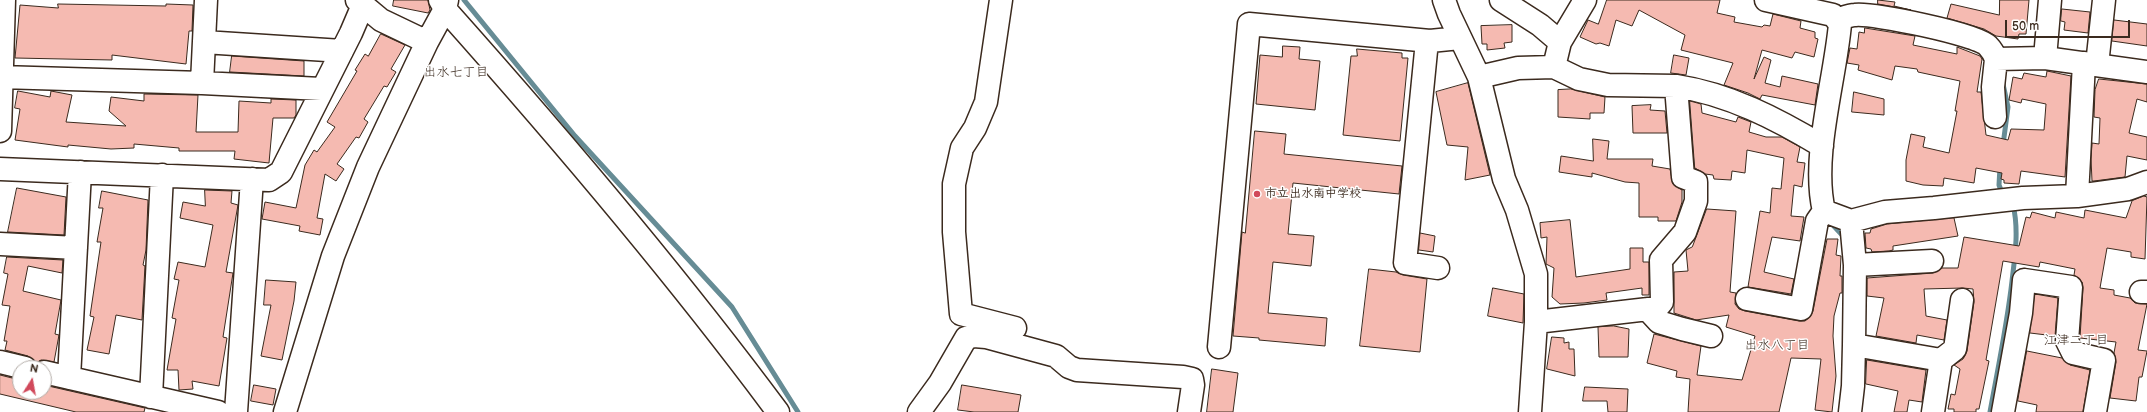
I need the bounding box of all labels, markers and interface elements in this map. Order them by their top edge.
scale bar [2007,12,2132,38]
text: 50 m [2012,19,2039,34]
district label: 出水七丁目 [424,65,488,81]
place label: 市立出水南中学校 [1265,187,1361,201]
marker: 市立出水南中学校 [1252,189,1262,199]
district label: 江津二丁目 [2044,333,2108,349]
district label: 出水八丁目 [1745,338,1809,354]
north arrow [12,360,52,400]
text: N [29,362,39,376]

